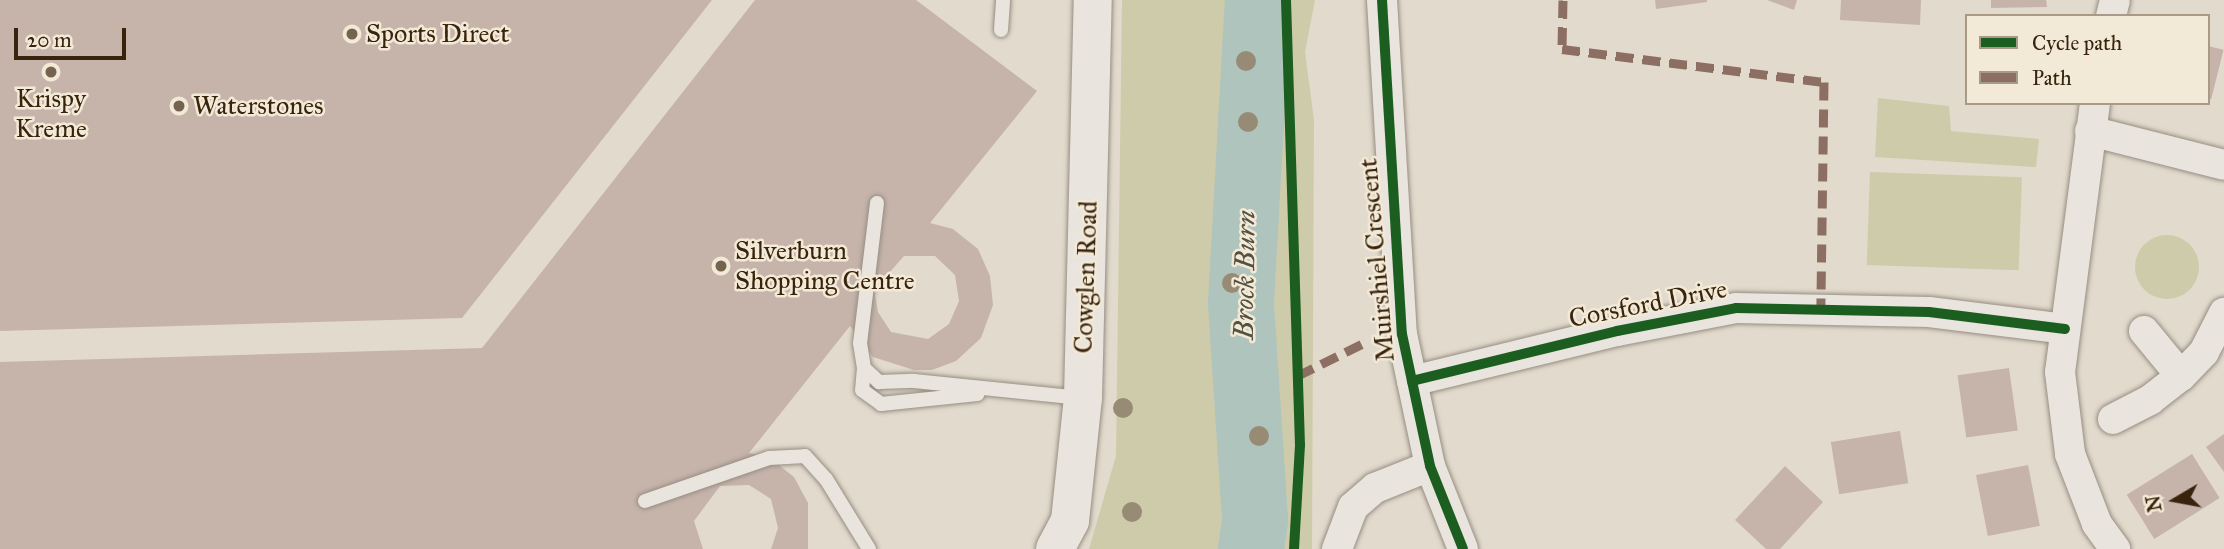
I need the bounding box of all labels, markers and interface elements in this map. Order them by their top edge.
scale bar [18,14,130,58]
legend [1965,14,2210,105]
place label: Sports Direct [366,18,509,50]
marker: Sports Direct [344,26,360,42]
text: 20 m [27,27,72,53]
text: Cycle path [2032,30,2122,56]
marker: Krispy Kreme [43,64,59,80]
text: Path [2032,65,2072,91]
place label: Krispy Kreme [15,83,87,144]
place label: Waterstones [193,90,324,122]
marker: Waterstones [171,98,187,114]
street label: Muirshiel Crescent [1353,157,1401,363]
street label: Cowglen Road [1068,200,1104,354]
water label: Brock Burn [1227,210,1263,340]
place label: Silverburn Shopping Centre [735,235,915,296]
marker: Silverburn Shopping Centre [713,258,729,274]
street label: Corsford Drive [1566,273,1730,335]
north arrow [2140,465,2210,535]
text: N [2141,494,2167,514]

